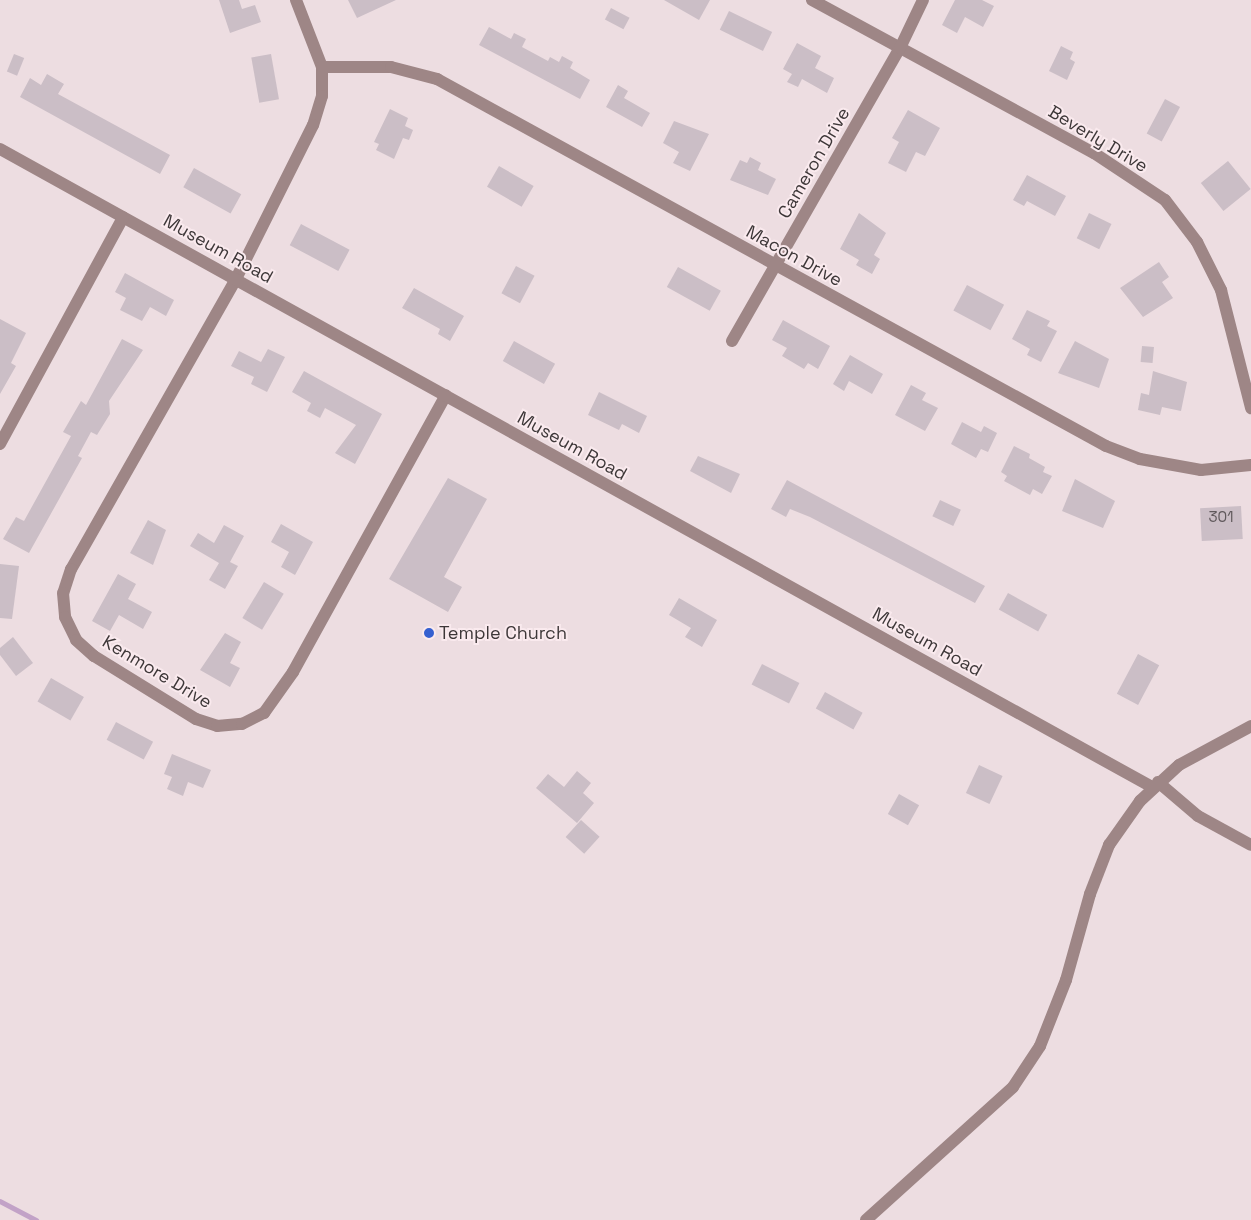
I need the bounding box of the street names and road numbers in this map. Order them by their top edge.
street label: Beverly Drive [1044,101,1152,177]
street label: Cameron Drive [774,104,854,222]
street label: Museum Road [159,210,277,288]
street label: Macon Drive [742,221,846,291]
street label: Museum Road [513,407,631,485]
street label: Museum Road [868,603,986,681]
street label: Kenmore Drive [98,631,216,713]

